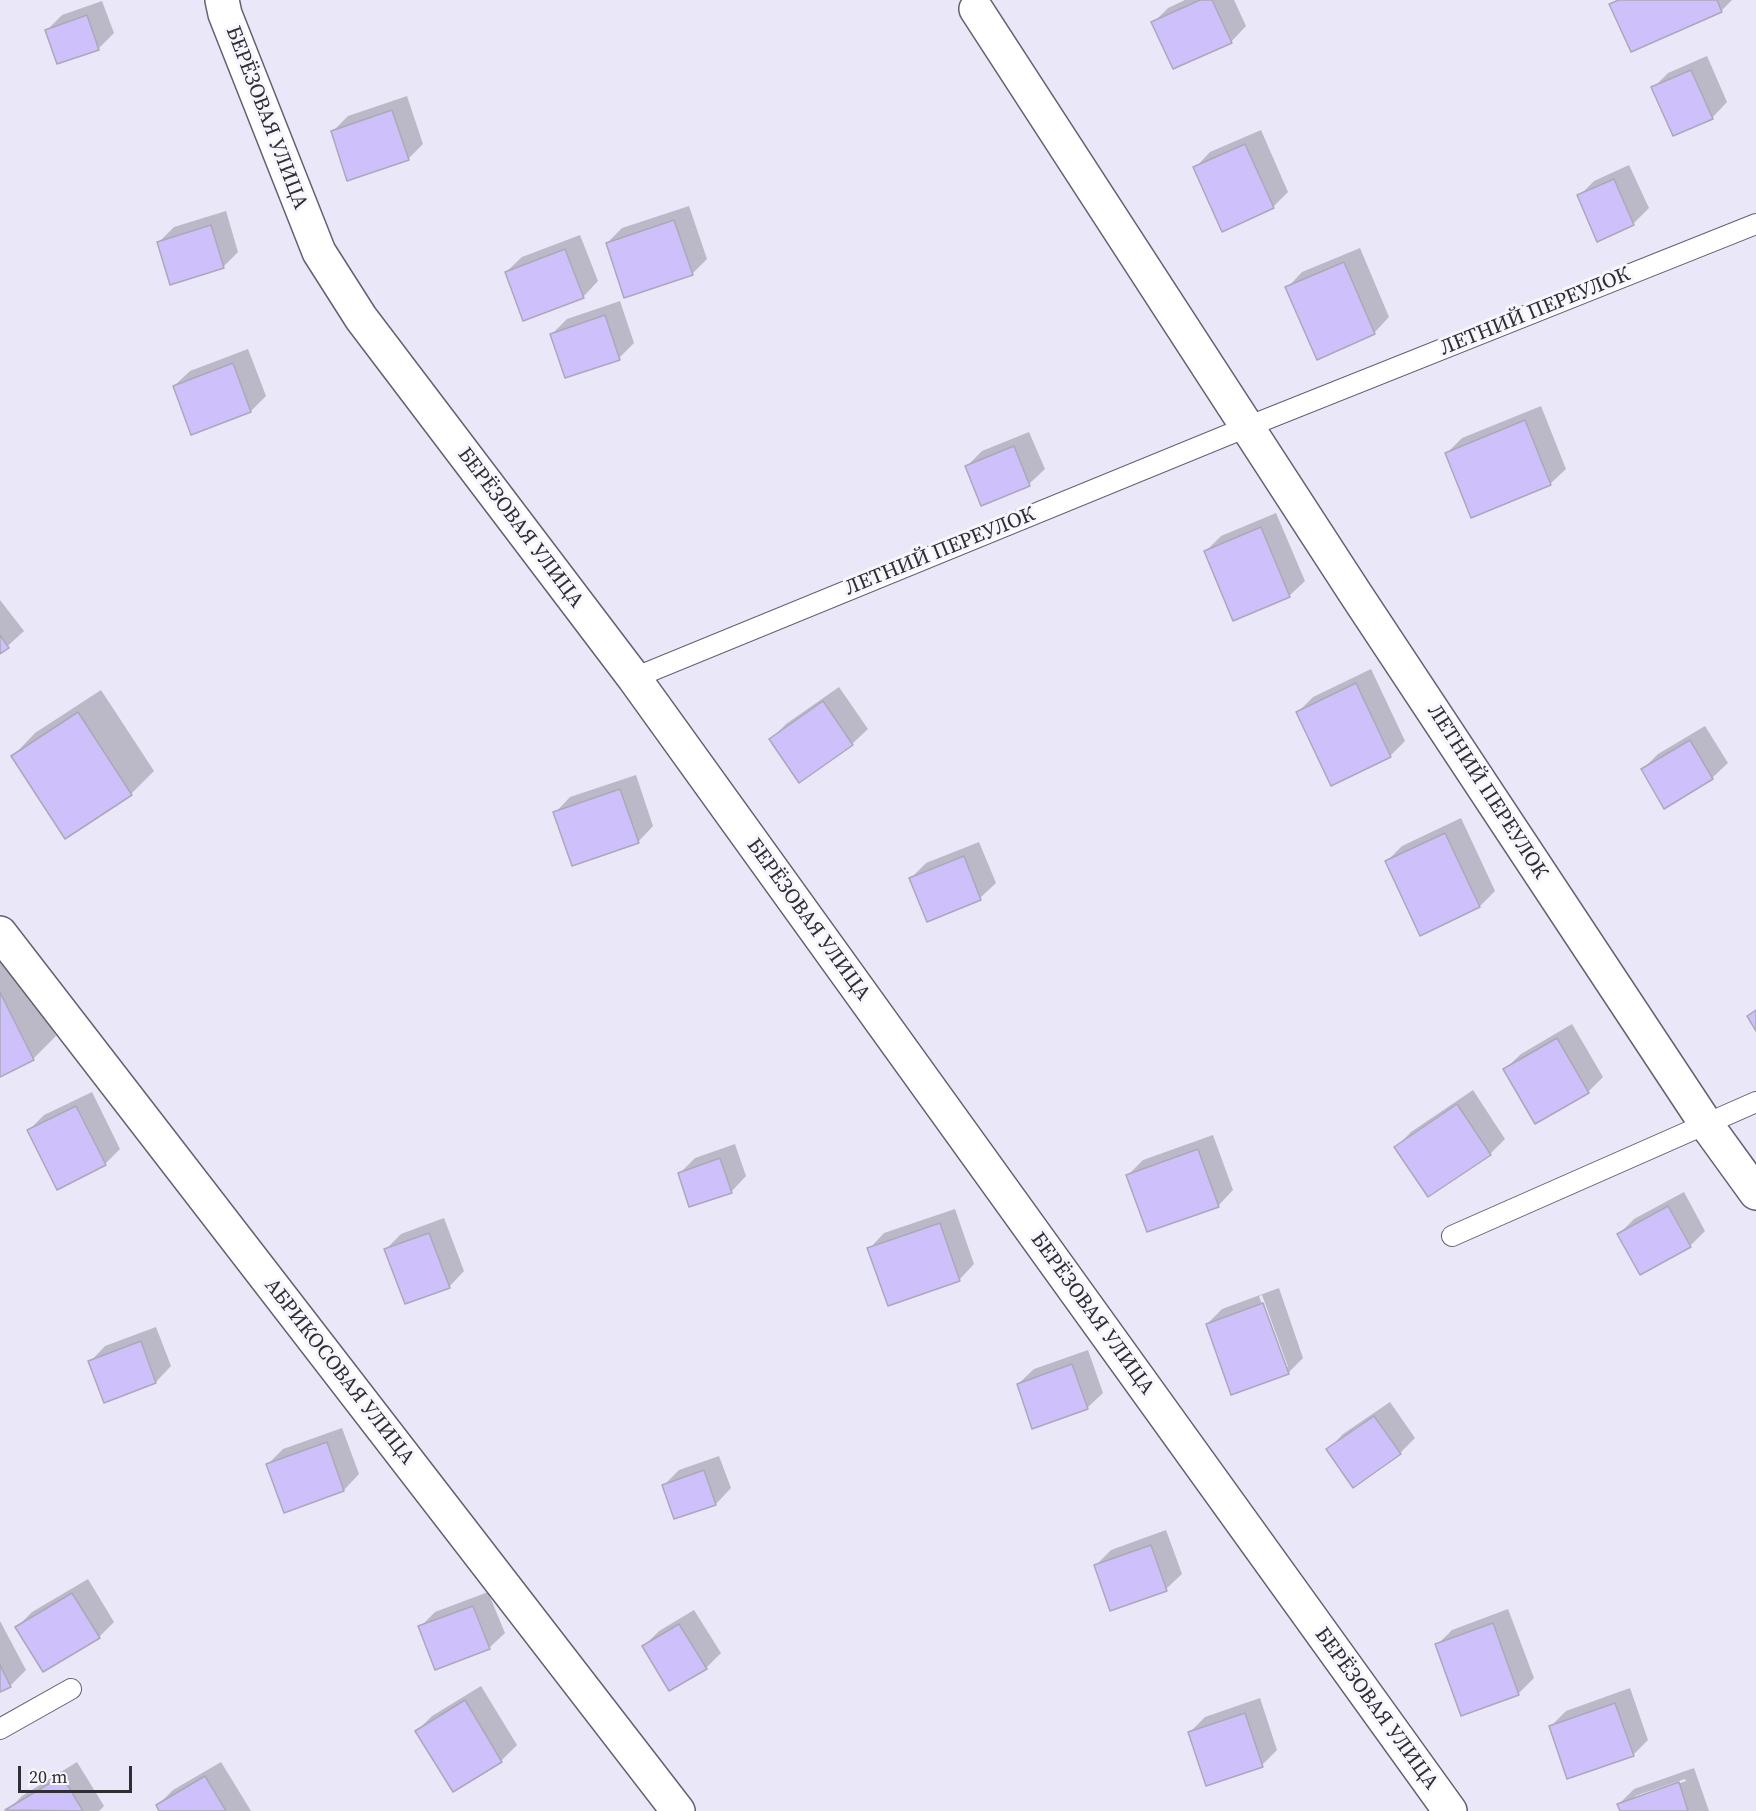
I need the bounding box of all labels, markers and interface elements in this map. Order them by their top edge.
street label: БЕРЁЗОВАЯ УЛИЦА [219,23,313,213]
street label: ЛЕТНИЙ ПЕРЕУЛОК [1436,262,1634,362]
street label: БЕРЁЗОВАЯ УЛИЦА [451,443,589,613]
street label: ЛЕТНИЙ ПЕРЕУЛОК [841,502,1039,602]
street label: ЛЕТНИЙ ПЕРЕУЛОК [1421,700,1553,884]
street label: БЕРЁЗОВАЯ УЛИЦА [741,834,875,1006]
street label: БЕРЁЗОВАЯ УЛИЦА [1025,1228,1159,1400]
street label: АБРИКОСОВАЯ УЛИЦА [258,1274,420,1470]
street label: БЕРЁЗОВАЯ УЛИЦА [1309,1623,1443,1795]
scale bar [21,1754,135,1792]
text: 20 m [29,1764,67,1789]

